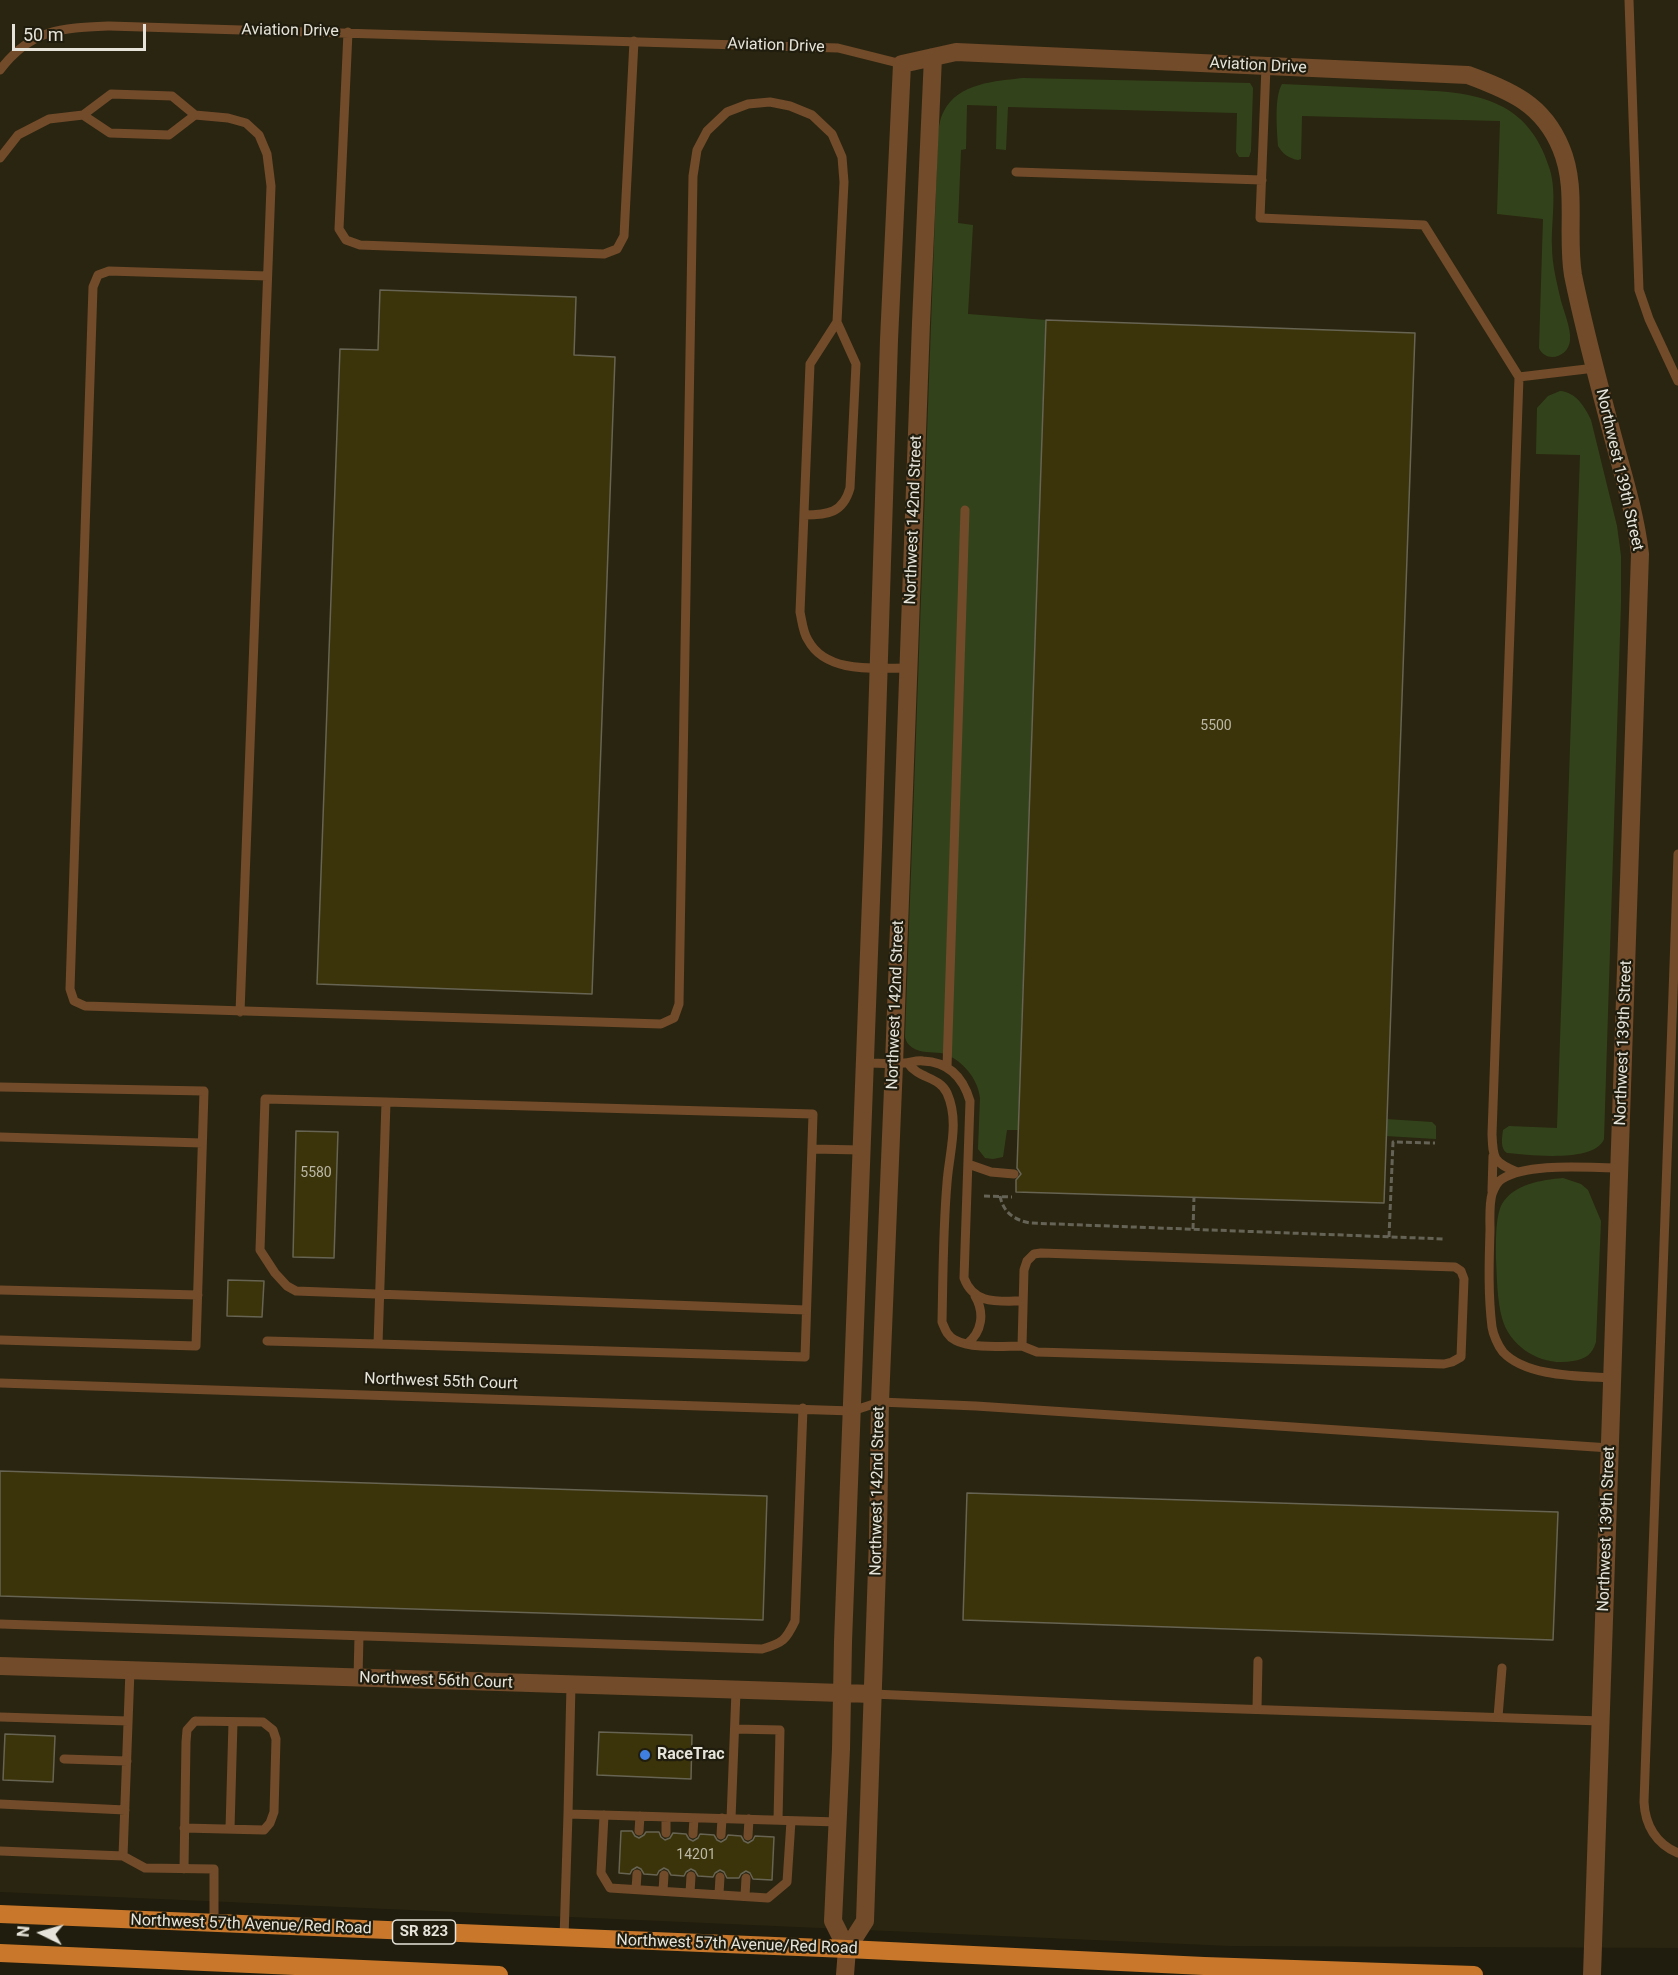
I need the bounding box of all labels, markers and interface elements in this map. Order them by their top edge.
scale bar [15,12,148,50]
street label: Aviation Drive [241,21,339,41]
text: 50 m [23,24,63,45]
street label: Aviation Drive [727,35,825,57]
street label: Aviation Drive [1209,54,1307,78]
street label: Northwest 139th Street [1591,387,1647,553]
street label: Northwest 142nd Street [901,435,927,605]
house number: 5500 [1200,718,1232,734]
street label: Northwest 142nd Street [883,920,909,1090]
street label: Northwest 139th Street [1612,960,1636,1126]
house number: 5580 [300,1165,332,1181]
street label: Northwest 55th Court [364,1370,518,1394]
street label: Northwest 142nd Street [867,1406,889,1576]
street label: Northwest 139th Street [1595,1446,1619,1612]
street label: Northwest 56th Court [359,1669,513,1693]
place label: RaceTrac [657,1745,725,1765]
marker: RaceTrac [638,1748,652,1762]
house number: 14201 [676,1847,716,1863]
north arrow [12,1903,72,1963]
street label: Northwest 57th Avenue/Red Road [130,1911,372,1939]
road number: SR 823 [392,1920,456,1944]
text: N [14,1925,34,1938]
street label: Northwest 57th Avenue/Red Road [616,1931,858,1959]

